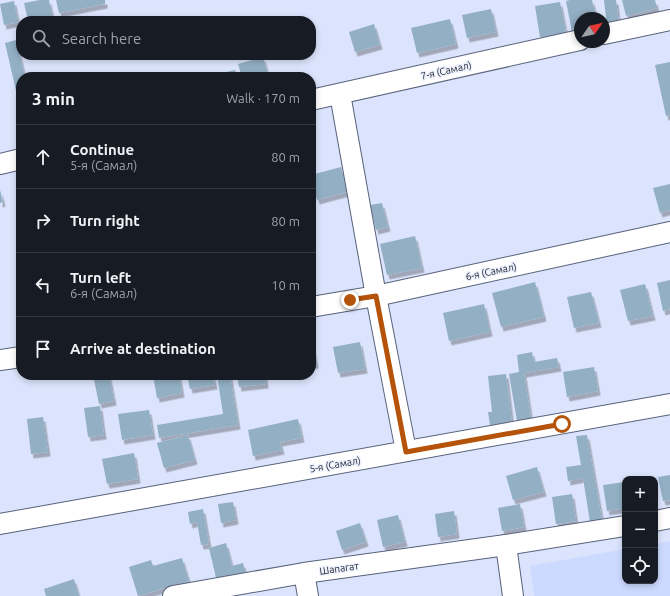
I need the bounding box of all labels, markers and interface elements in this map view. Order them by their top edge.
north arrow [574,12,610,48]
search box [16,16,316,60]
icon: search [30,27,52,49]
text: Search here [62,30,141,47]
street label: 7-я (Самал) [420,59,473,82]
text: 3 min [32,89,75,108]
text: Walk · 170 m [226,91,300,105]
text: Continue [70,141,134,158]
icon: ahead [32,146,54,168]
text: 80 m [271,150,300,164]
text: 5-я (Самал) [70,158,137,172]
icon: right [32,210,54,232]
text: Turn right [70,212,140,229]
text: 80 m [271,214,300,228]
street label: 6-я (Самал) [465,261,518,282]
text: Turn left [70,269,131,286]
icon: left [32,274,54,296]
text: 10 m [271,278,300,292]
text: 6-я (Самал) [70,286,137,300]
route end [341,291,359,309]
icon: arrive [32,338,54,360]
text: Arrive at destination [70,340,216,357]
route start [553,415,571,433]
street label: 5-я (Самал) [309,455,362,474]
map controls [622,476,658,584]
button: + [622,476,658,512]
button: − [622,512,658,548]
button: locate [622,548,658,584]
street label: Шапагат [319,560,360,577]

